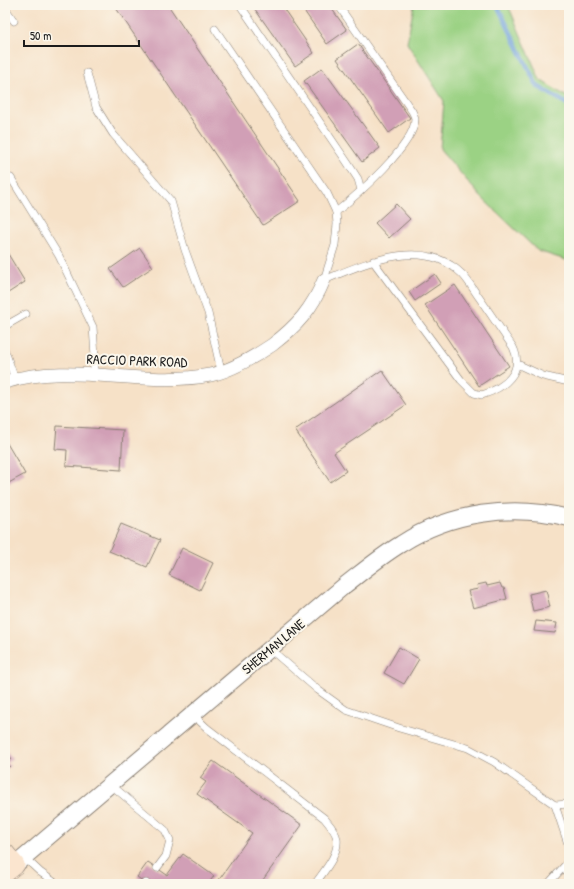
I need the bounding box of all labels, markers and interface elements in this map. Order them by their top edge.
scale bar [24,22,139,48]
text: 50 m [30,27,51,44]
street label: RACCIO PARK ROAD [86,349,188,371]
street label: SHERMAN LANE [237,614,309,678]

